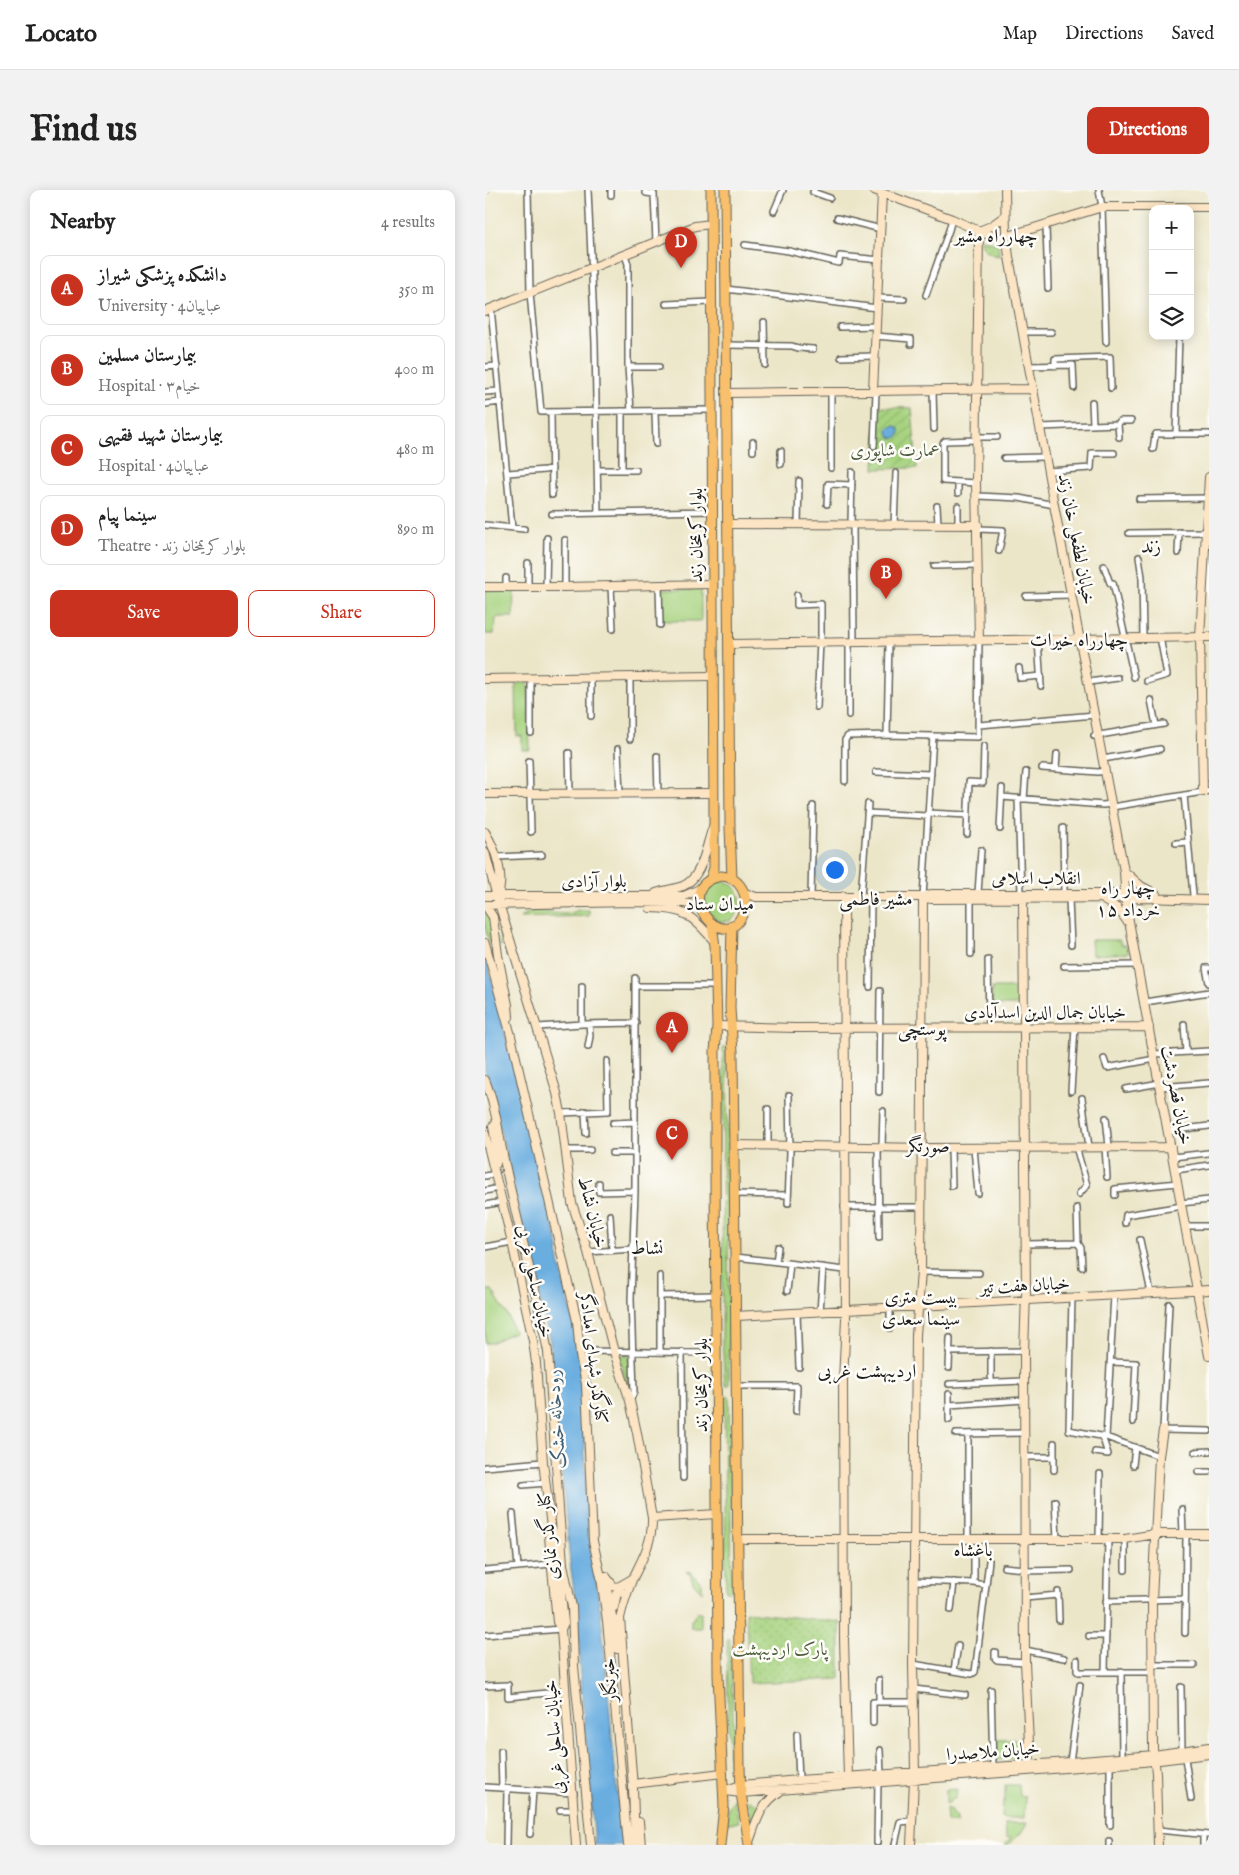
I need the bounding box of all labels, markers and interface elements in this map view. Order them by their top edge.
text: Locato [25,19,97,50]
text: Map [1003,23,1037,46]
text: Directions [1065,23,1143,46]
text: Saved [1171,23,1214,46]
button: Directions [1087,107,1209,154]
text: Find us [30,108,137,153]
map controls [1149,205,1194,340]
button: + [1149,205,1194,250]
text: Nearby [50,209,115,236]
text: 4 results [381,213,435,233]
district label: چهارراه مشیر [952,225,1038,249]
pin: D [665,227,697,268]
button: − [1149,250,1194,295]
text: دانشکده پزشکی شیراز [98,264,227,288]
text: A [62,280,72,300]
text: 350 m [399,280,434,300]
button: layers [1149,295,1194,340]
text: University · عباییان4 [98,297,221,317]
text: بیمارستان مسلمین [98,344,196,368]
text: B [62,360,72,380]
text: 400 m [395,360,434,380]
text: Hospital · خیام۳ [98,377,201,397]
text: بیمارستان شهید فقیهی [98,424,223,448]
text: C [61,440,73,460]
text: 480 m [396,440,434,460]
park label: عمارت شاپوری [850,440,940,463]
text: Hospital · عباییان4 [98,457,209,477]
street label: خیابان لطفعلی خان زند [1052,472,1099,607]
street label: بلوار کریمخان زند [686,488,709,582]
text: سینما پیام [98,504,157,528]
text: D [61,520,73,540]
text: 890 m [397,520,434,540]
district label: زند [1141,535,1161,559]
text: Theatre · بلوار کریمخان زند [98,537,246,557]
pin: B [870,558,902,599]
button: Save [50,590,238,637]
button: Share [248,590,435,637]
district label: چهارراه خیرات [1030,629,1128,653]
your location [822,857,848,883]
street label: انقلاب اسلامی [991,868,1081,891]
street label: بلوار آزادی [561,871,627,894]
district label: چهار راه ۱۵ خرداد [1096,877,1160,923]
district label: مشیر فاطمی [839,888,913,912]
district label: میدان ستاد [686,893,754,917]
street label: خیابان جمال الدین اسدآبادی [964,1002,1126,1025]
pin: A [656,1012,688,1053]
district label: پوستچی [898,1018,948,1042]
street label: خیابان قصردشت [1155,1044,1196,1147]
pin: C [656,1119,688,1160]
district label: صورتگر [904,1134,950,1159]
street label: خیابان نشاط [572,1174,612,1251]
street label: خیابان ساحلی غربی [510,1223,557,1340]
district label: نشاط [631,1237,663,1261]
street label: خیابان هفت تیر [977,1273,1071,1300]
district label: بیست متری سینما سعدی [882,1286,960,1332]
street label: کنارگذر شهدای امدادگر [573,1289,615,1425]
street label: بلوار کریمخان زند [691,1338,714,1432]
district label: اردیبهشت غربی [818,1360,916,1385]
water label: رودخانه خشک [542,1369,572,1469]
street label: کنار گذر نمازی [530,1490,566,1582]
district label: باغشاه [953,1539,993,1563]
park label: پارک اردیبهشت [732,1639,829,1662]
street label: خبرنگار [595,1657,624,1705]
street label: خیابان ساحلی غربی [540,1679,571,1795]
street label: خیابان ملاصدرا [946,1738,1041,1767]

